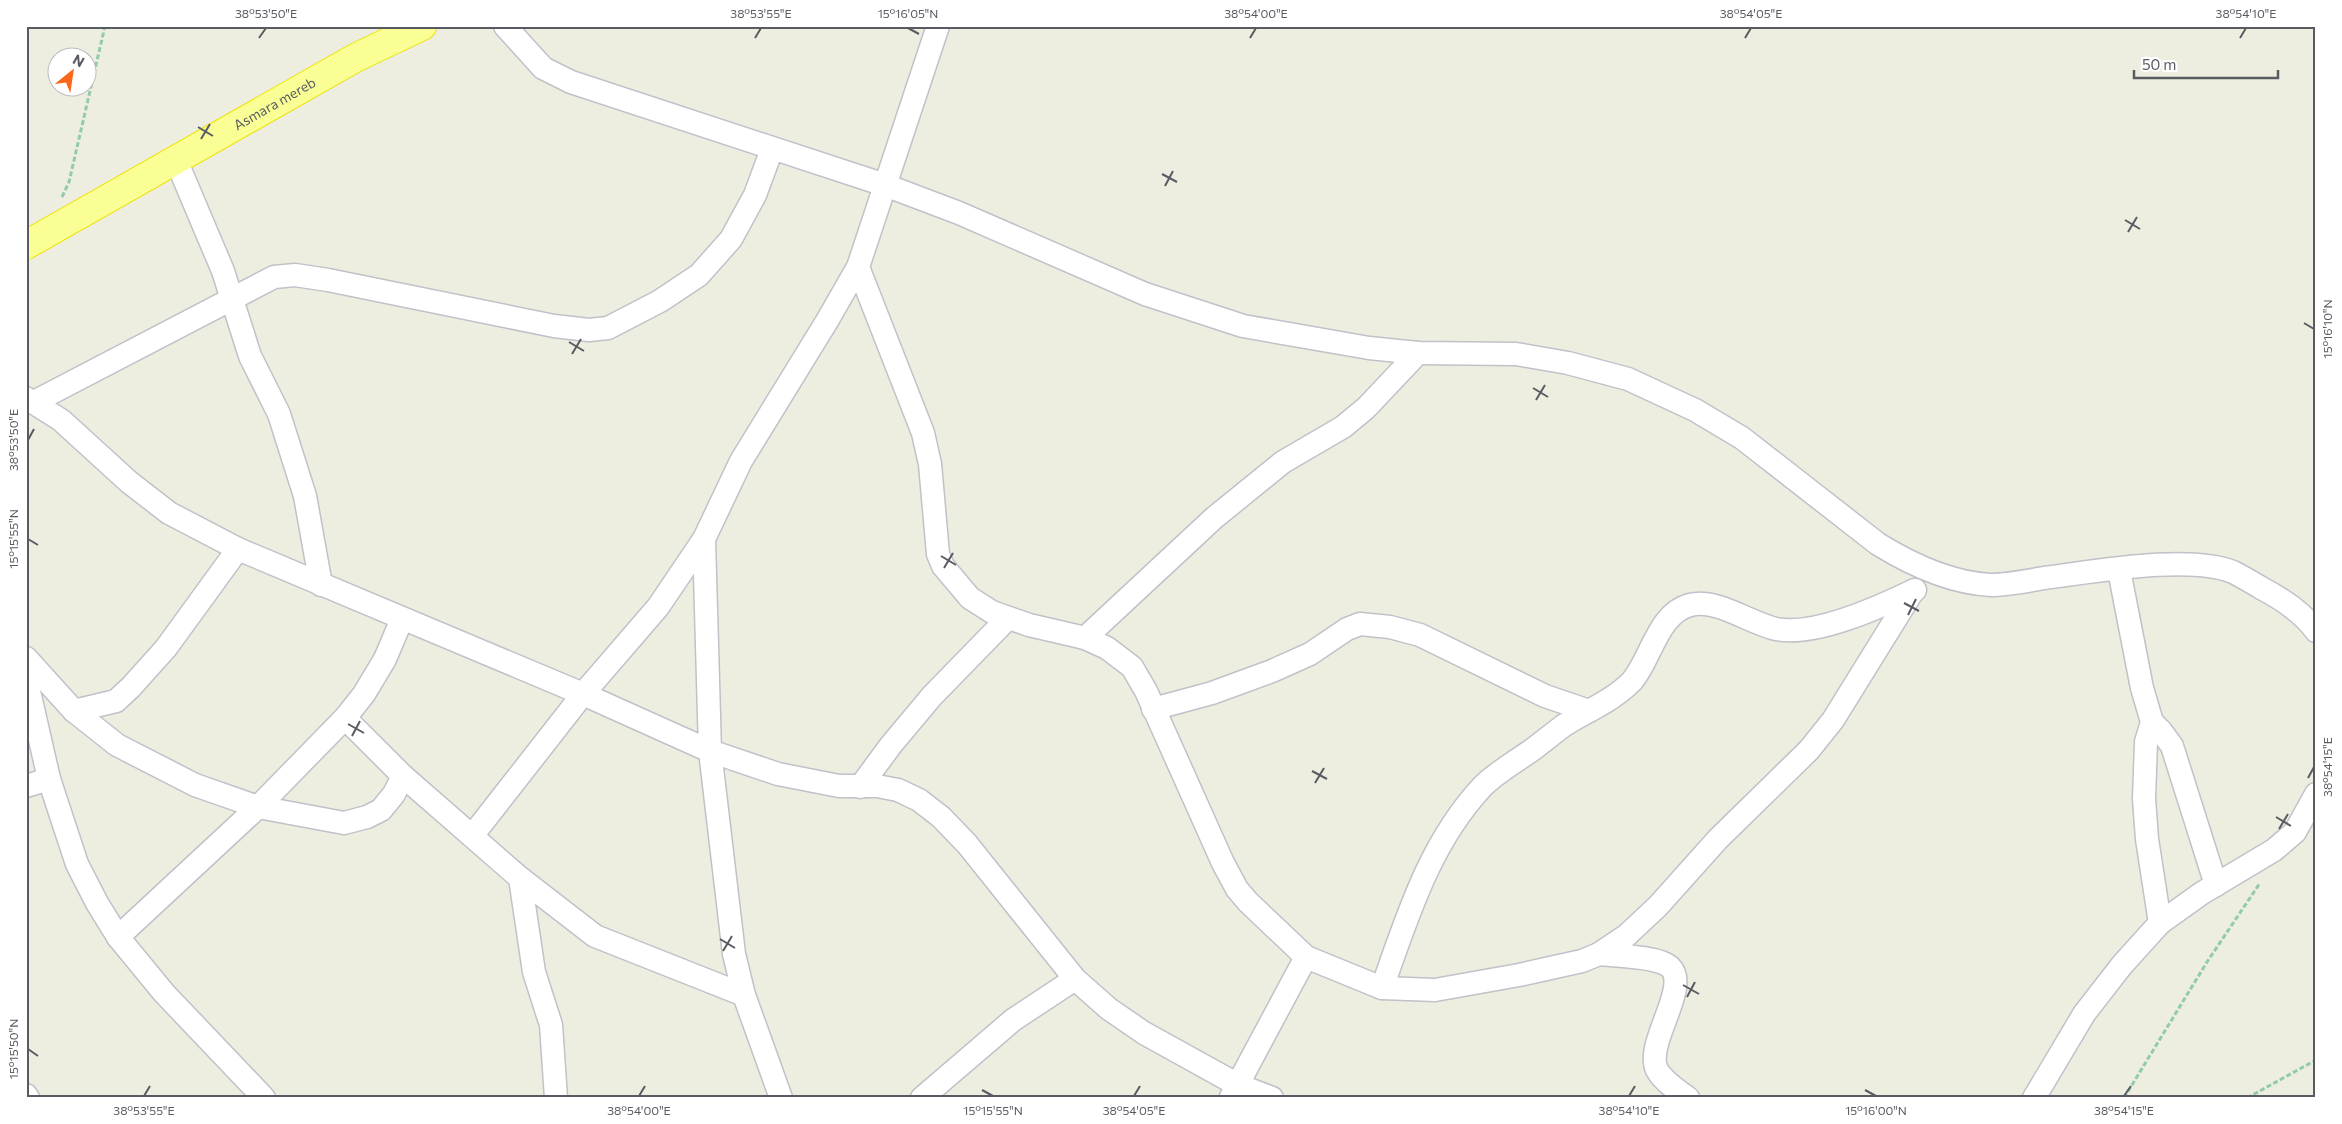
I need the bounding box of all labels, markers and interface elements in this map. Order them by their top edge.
text: 38°53'50"E [235,6,297,20]
text: 38°53'55"E [730,6,792,20]
text: 15°16'05"N [878,6,938,20]
text: 38°54'00"E [1224,6,1288,20]
text: 38°54'05"E [1720,6,1782,20]
text: 38°54'10"E [2216,6,2276,20]
north arrow [48,48,98,98]
scale bar [2134,48,2278,80]
text: N [70,50,88,70]
text: 50 m [2142,55,2176,73]
street label: Asmara mereb [230,73,318,133]
text: 15°16'10"N [2320,300,2334,358]
text: 38°53'50"E [6,409,20,471]
text: 15°15'55"N [6,509,20,569]
text: 38°54'15"E [2320,737,2334,797]
text: 15°15'50"N [6,1019,20,1079]
text: 38°53'55"E [113,1103,175,1117]
text: 38°54'00"E [607,1103,671,1117]
text: 15°15'55"N [963,1103,1023,1117]
text: 38°54'05"E [1103,1103,1165,1117]
text: 38°54'10"E [1599,1103,1659,1117]
text: 15°16'00"N [1845,1103,1907,1117]
text: 38°54'15"E [2094,1103,2154,1117]

